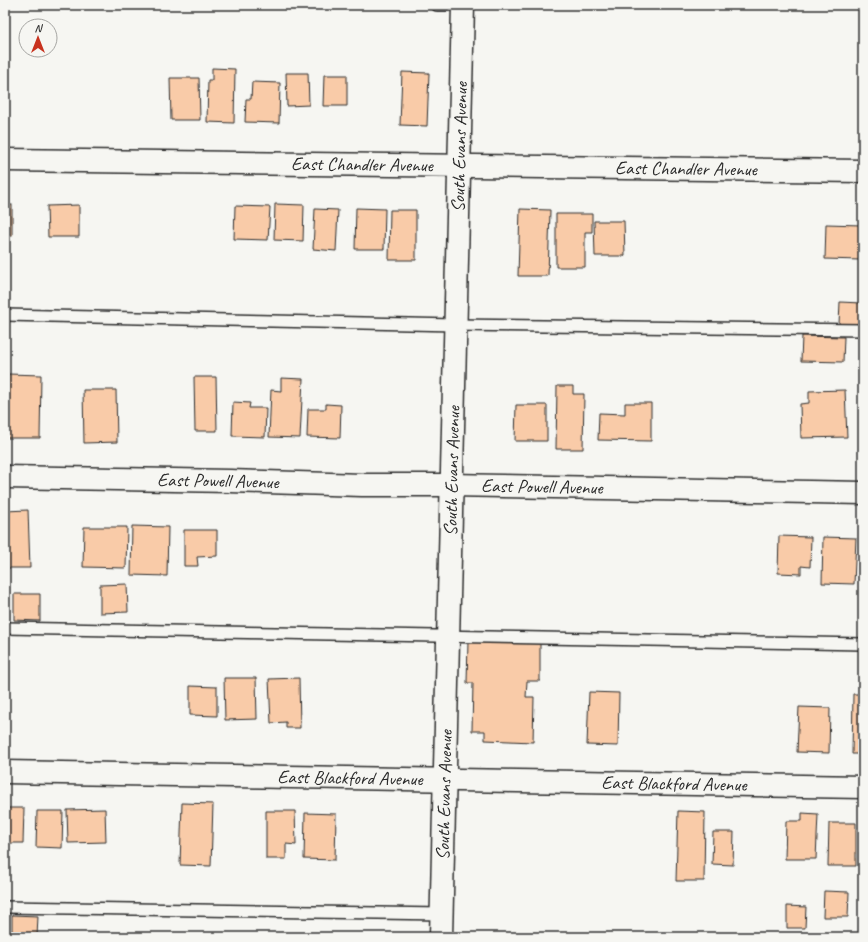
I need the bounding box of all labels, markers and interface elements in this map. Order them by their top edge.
north arrow [18,18,58,58]
text: N [35,21,44,35]
street label: South Evans Avenue [446,80,473,212]
street label: East Chandler Avenue [291,152,435,178]
street label: East Chandler Avenue [615,156,759,182]
street label: South Evans Avenue [438,404,466,536]
street label: East Powell Avenue [157,468,281,495]
street label: East Powell Avenue [481,474,605,500]
street label: South Evans Avenue [431,728,458,860]
street label: East Blackford Avenue [277,765,425,791]
street label: East Blackford Avenue [601,770,748,797]

